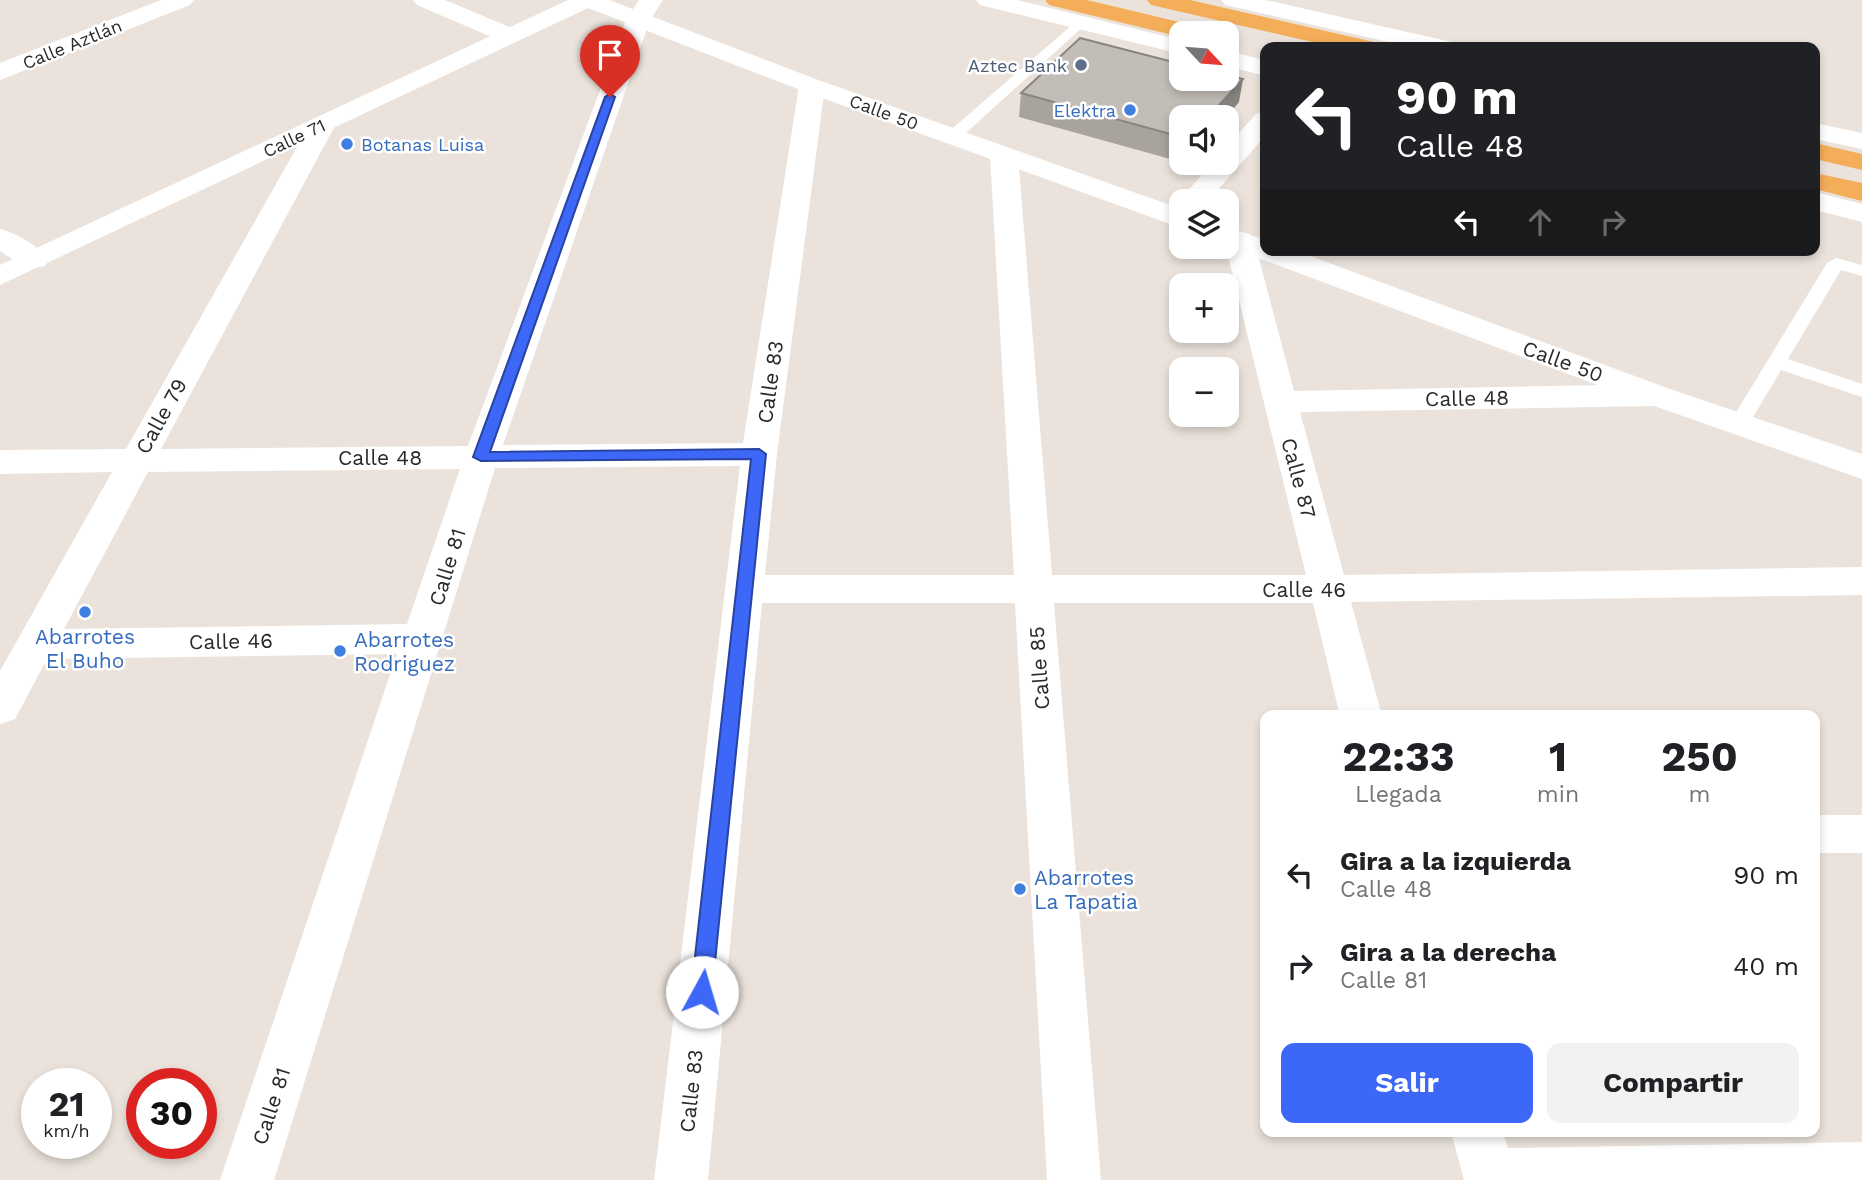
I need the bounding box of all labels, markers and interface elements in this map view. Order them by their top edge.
street label: Calle Aztlán [19,15,125,73]
north arrow [1169,21,1239,91]
map controls [1169,21,1239,427]
pin [580,25,640,97]
icon: arrive [591,36,629,74]
place label: Aztec Bank [968,55,1067,76]
marker: Aztec Bank [1073,57,1089,73]
text: 90 m [1396,68,1518,126]
icon: left [1281,70,1372,161]
street label: Calle 50 [847,90,921,134]
place label: Elektra [1054,100,1116,121]
marker: Elektra [1122,102,1138,118]
button: sound [1169,105,1239,175]
street label: Calle 71 [259,114,329,162]
text: Calle 48 [1396,127,1524,165]
place label: Botanas Luisa [361,134,484,155]
marker: Botanas Luisa [339,136,355,152]
button: layers [1169,189,1239,259]
icon: left [1448,203,1486,241]
icon: ahead [1521,203,1559,241]
icon: right [1594,203,1632,241]
button: + [1169,273,1239,343]
street label: Calle 50 [1519,335,1607,387]
street label: Calle 83 [752,339,788,425]
button: − [1169,357,1239,427]
street label: Calle 79 [130,374,192,458]
street label: Calle 48 [1425,385,1509,411]
street label: Calle 87 [1276,435,1322,521]
street label: Calle 48 [338,445,422,470]
street label: Calle 81 [423,525,471,609]
street label: Calle 46 [1262,577,1346,602]
marker: Abarrotes El Buho [77,604,93,620]
place label: Abarrotes El Buho [35,624,135,673]
street label: Calle 85 [1024,625,1054,711]
place label: Abarrotes Rodriguez [354,627,455,676]
street label: Calle 46 [189,628,273,654]
marker: Abarrotes Rodriguez [332,643,348,659]
text: 22:33 [1342,732,1455,781]
text: 1 [1549,732,1567,781]
text: 250 [1661,732,1738,781]
text: Llegada [1355,781,1442,808]
text: min [1537,781,1579,808]
text: m [1689,781,1711,808]
text: Gira a la izquierda [1340,846,1571,876]
icon: left [1281,856,1319,894]
text: 90 m [1733,860,1799,890]
place label: Abarrotes La Tapatia [1034,865,1138,914]
text: Calle 48 [1340,876,1432,903]
marker: Abarrotes La Tapatia [1012,881,1028,897]
text: Gira a la derecha [1340,937,1556,967]
icon: right [1281,947,1319,985]
text: 40 m [1733,951,1799,981]
position arrow [665,955,739,1029]
text: Calle 81 [1340,967,1427,994]
button: Salir [1281,1043,1533,1123]
button: Compartir [1547,1043,1799,1123]
street label: Calle 83 [674,1048,708,1134]
street label: Calle 81 [247,1064,295,1148]
speed limit sign: 30 [126,1068,217,1159]
text: 21 [49,1083,84,1125]
text: km/h [43,1120,90,1141]

